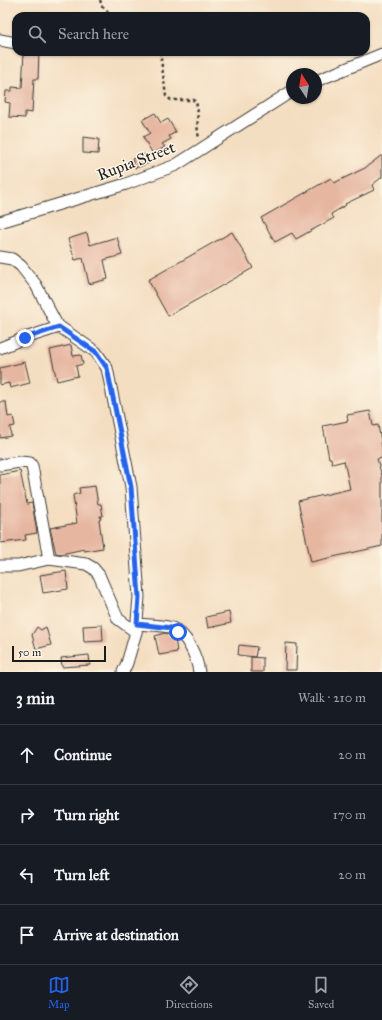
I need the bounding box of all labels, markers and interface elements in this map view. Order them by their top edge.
search box [12,12,370,56]
icon: search [26,23,48,45]
text: Search here [58,25,129,43]
north arrow [286,68,322,104]
street label: Rupia Street [94,137,178,185]
route end [16,329,34,347]
route start [169,623,187,641]
scale bar [12,644,106,663]
text: 50 m [18,646,41,659]
text: 3 min [16,688,55,709]
text: Walk · 210 m [298,690,366,706]
icon: ahead [16,744,38,766]
text: Continue [54,746,112,764]
text: 20 m [338,747,366,763]
icon: right [16,804,38,826]
text: Turn right [54,806,119,824]
text: 170 m [333,807,366,823]
icon: left [16,864,38,886]
text: Turn left [54,866,110,884]
text: 20 m [338,867,366,883]
icon: arrive [16,924,38,946]
text: Arrive at destination [54,926,179,944]
tab: Map [48,974,70,1011]
tab: Directions [165,974,213,1011]
tab: Saved [308,974,334,1011]

